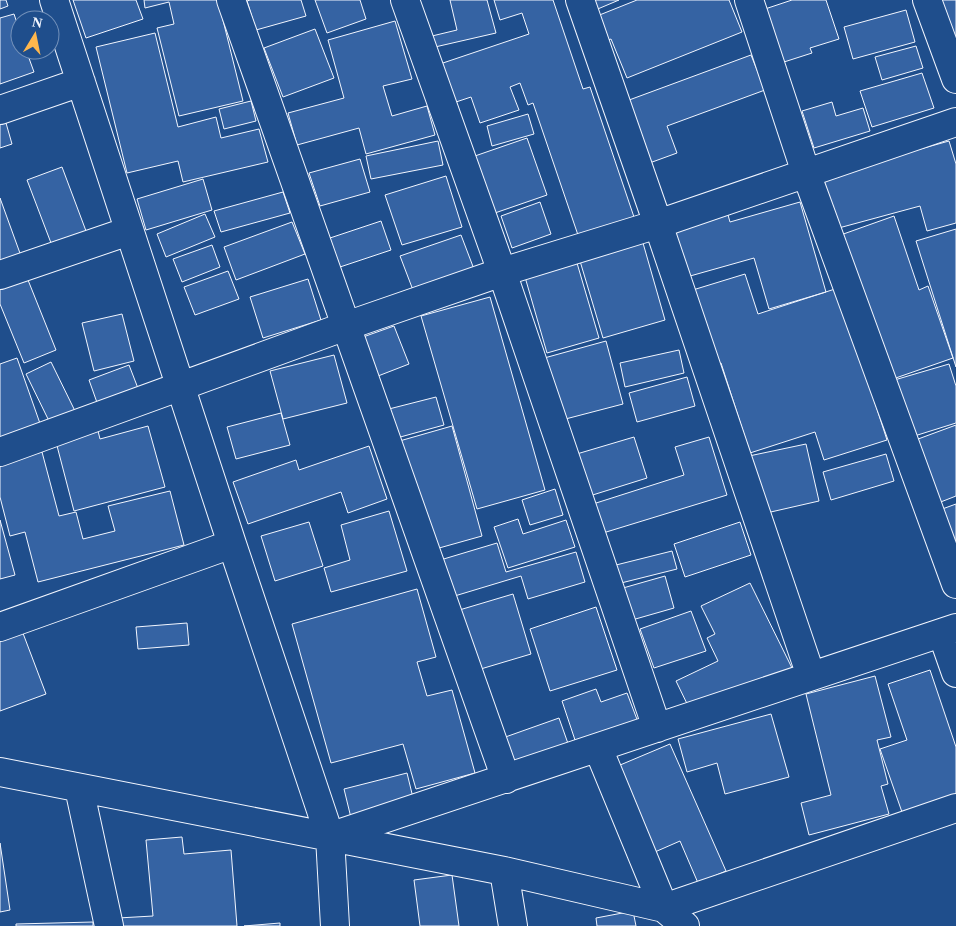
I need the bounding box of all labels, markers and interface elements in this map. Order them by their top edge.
north arrow [10,10,60,60]
text: N [31,14,43,31]

